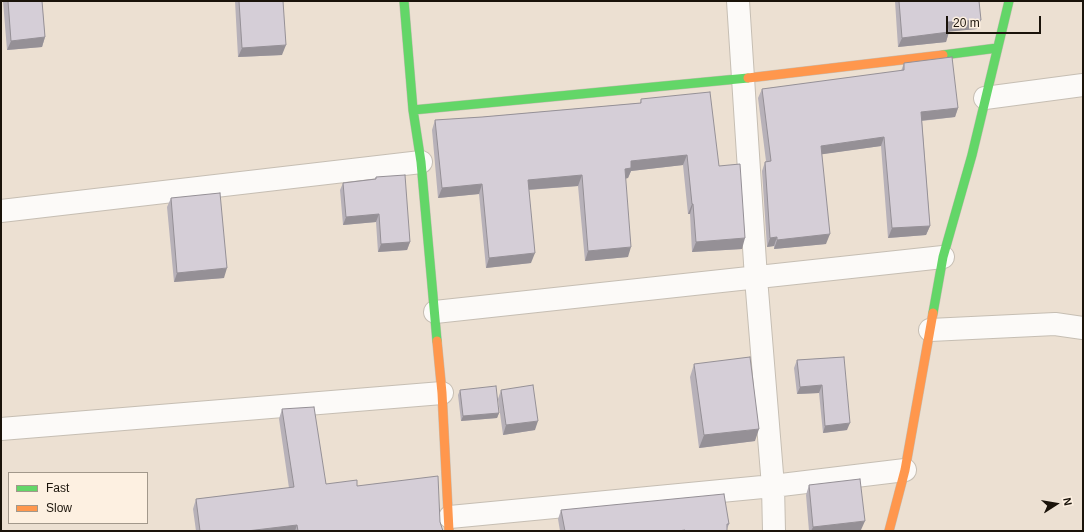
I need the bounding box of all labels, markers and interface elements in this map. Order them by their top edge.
scale bar [948,8,1043,34]
text: 20 m [953,16,980,30]
legend [8,472,148,524]
text: Fast [46,481,69,495]
north arrow [1036,484,1076,524]
text: N [1061,496,1074,507]
text: Slow [46,501,72,515]

